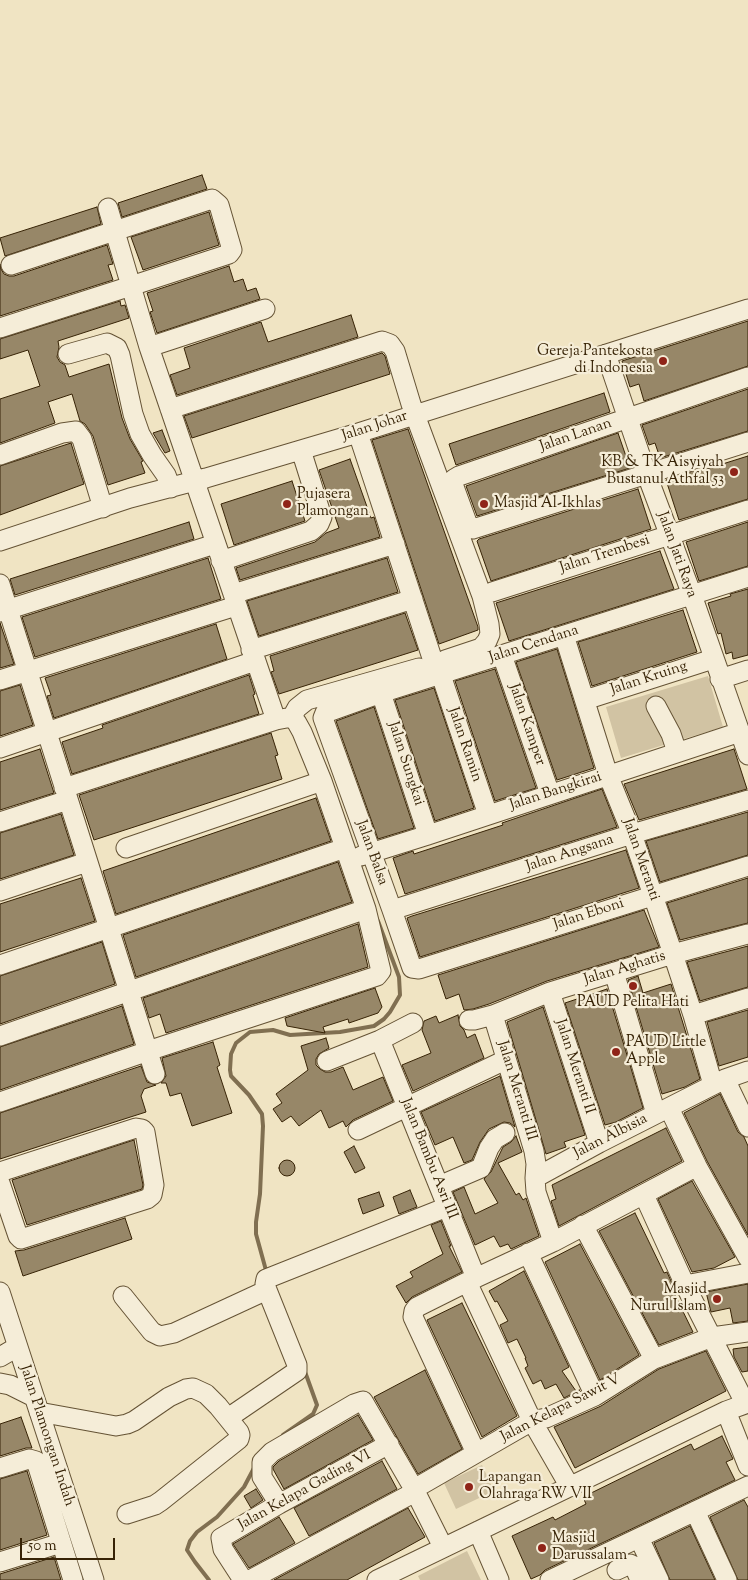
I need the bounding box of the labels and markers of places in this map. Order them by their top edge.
place label: Gereja Pantekosta di Indonesia [537,343,653,378]
marker: Gereja Pantekosta di Indonesia [657,355,669,367]
place label: KB & TK Aisyiyah Bustanul Athfal 53 [601,454,724,489]
marker: KB & TK Aisyiyah Bustanul Athfal 53 [728,466,740,478]
place label: Pujasera Plamongan [297,486,369,521]
place label: Masjid Al-Ikhlas [494,495,601,513]
marker: Pujasera Plamongan [281,498,293,510]
marker: Masjid Al-Ikhlas [478,498,490,510]
marker: PAUD Pelita Hati [627,980,639,992]
place label: PAUD Pelita Hati [577,994,689,1012]
place label: PAUD Little Apple [626,1034,706,1069]
marker: PAUD Little Apple [610,1046,622,1058]
place label: Masjid Nurul Islam [631,1281,707,1316]
marker: Masjid Nurul Islam [711,1293,723,1305]
place label: Lapangan Olahraga RW VII [479,1469,592,1504]
marker: Lapangan Olahraga RW VII [463,1481,475,1493]
place label: Masjid Darussalam [552,1530,627,1565]
marker: Masjid Darussalam [536,1542,548,1554]

